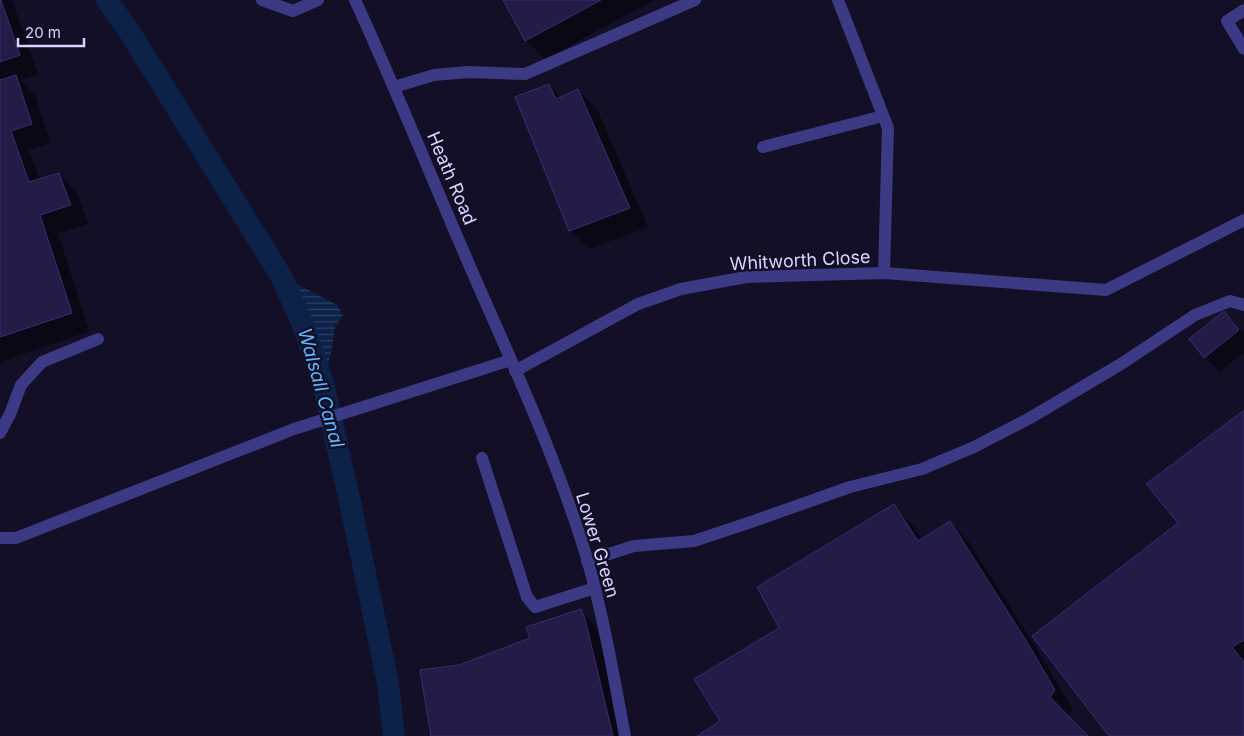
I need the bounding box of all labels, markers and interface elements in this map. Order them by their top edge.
scale bar [18,15,84,47]
text: 20 m [25,23,61,42]
street label: Heath Road [423,128,481,228]
street label: Whitworth Close [729,246,871,274]
water label: Walsall Canal [293,326,349,451]
street label: Lower Green [572,490,624,600]

